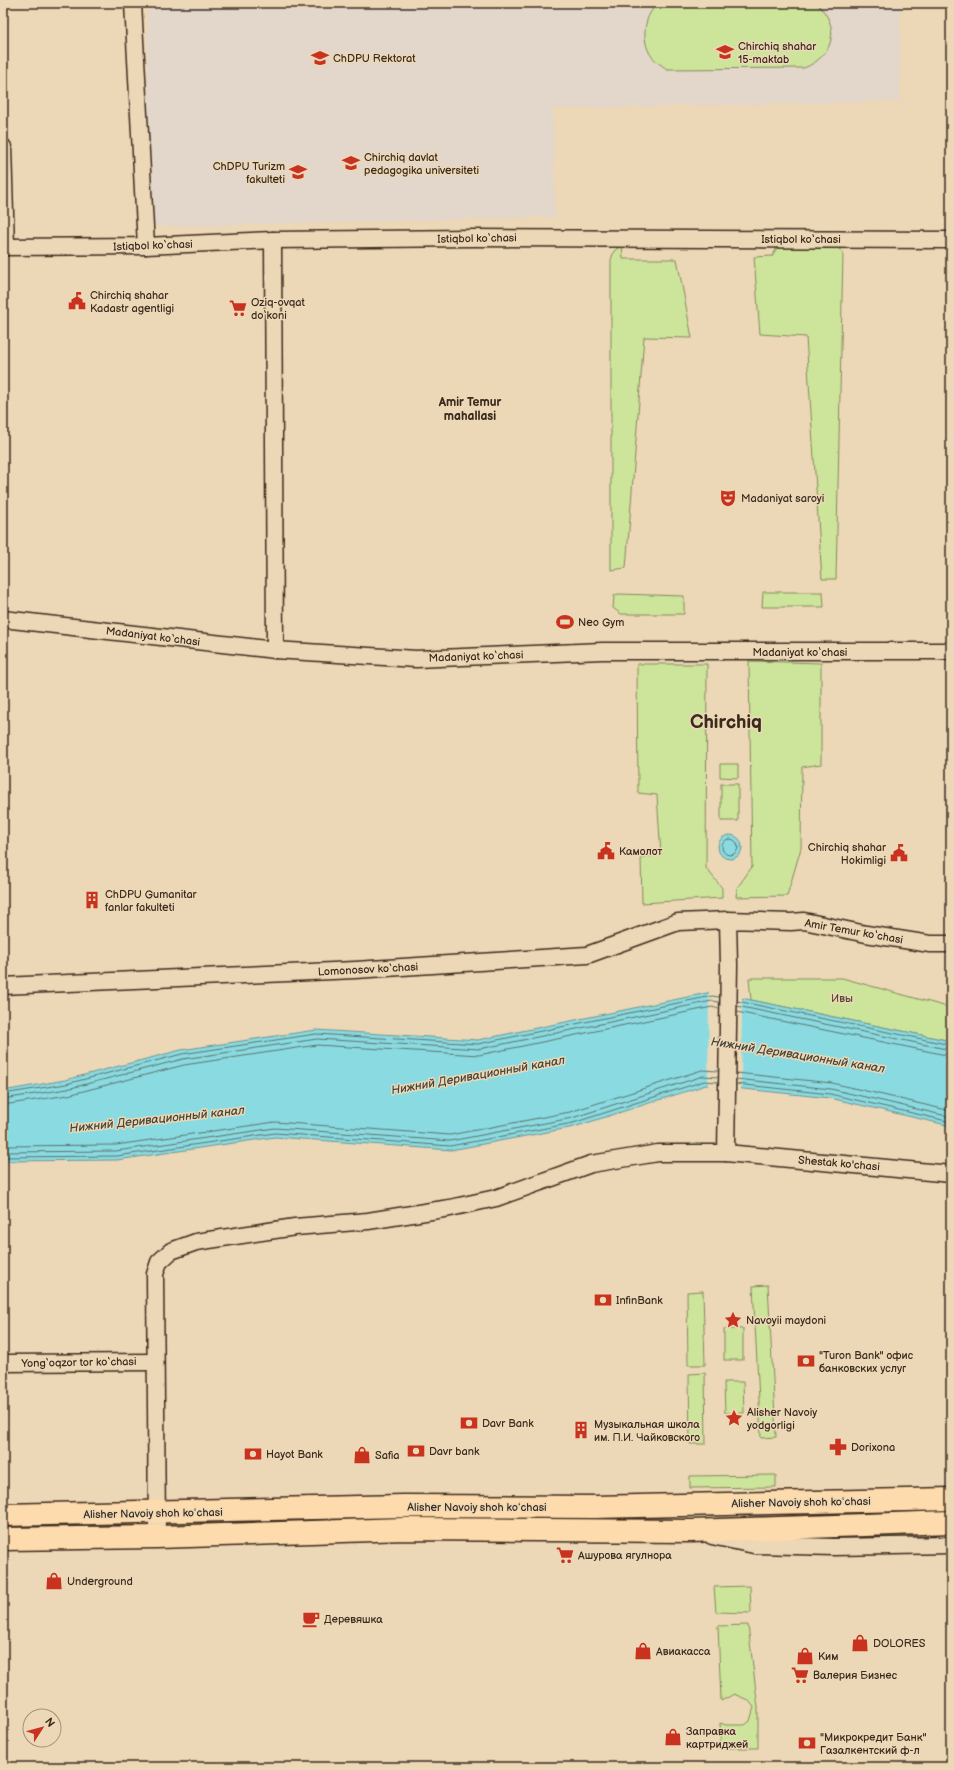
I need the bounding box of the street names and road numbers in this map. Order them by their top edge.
street label: Istiqbol ko‘chasi [437,231,517,246]
street label: Istiqbol ko‘chasi [761,233,841,246]
street label: Istiqbol ko‘chasi [113,238,193,253]
street label: Madaniyat ko‘chasi [105,624,201,649]
street label: Madaniyat ko‘chasi [753,646,847,659]
street label: Madaniyat ko‘chasi [428,648,524,665]
street label: Amir Temur ko‘chasi [804,916,904,947]
street label: Lomonosov ko‘chasi [318,960,419,979]
street label: Shestak ko'chasi [797,1153,880,1174]
street label: Yong‘oqzor tor ko‘chasi [20,1355,137,1370]
street label: Alisher Navoiy shoh koʻchasi [731,1495,871,1510]
street label: Alisher Navoiy shoh koʻchasi [407,1501,547,1514]
street label: Alisher Navoiy shoh koʻchasi [83,1506,223,1521]

